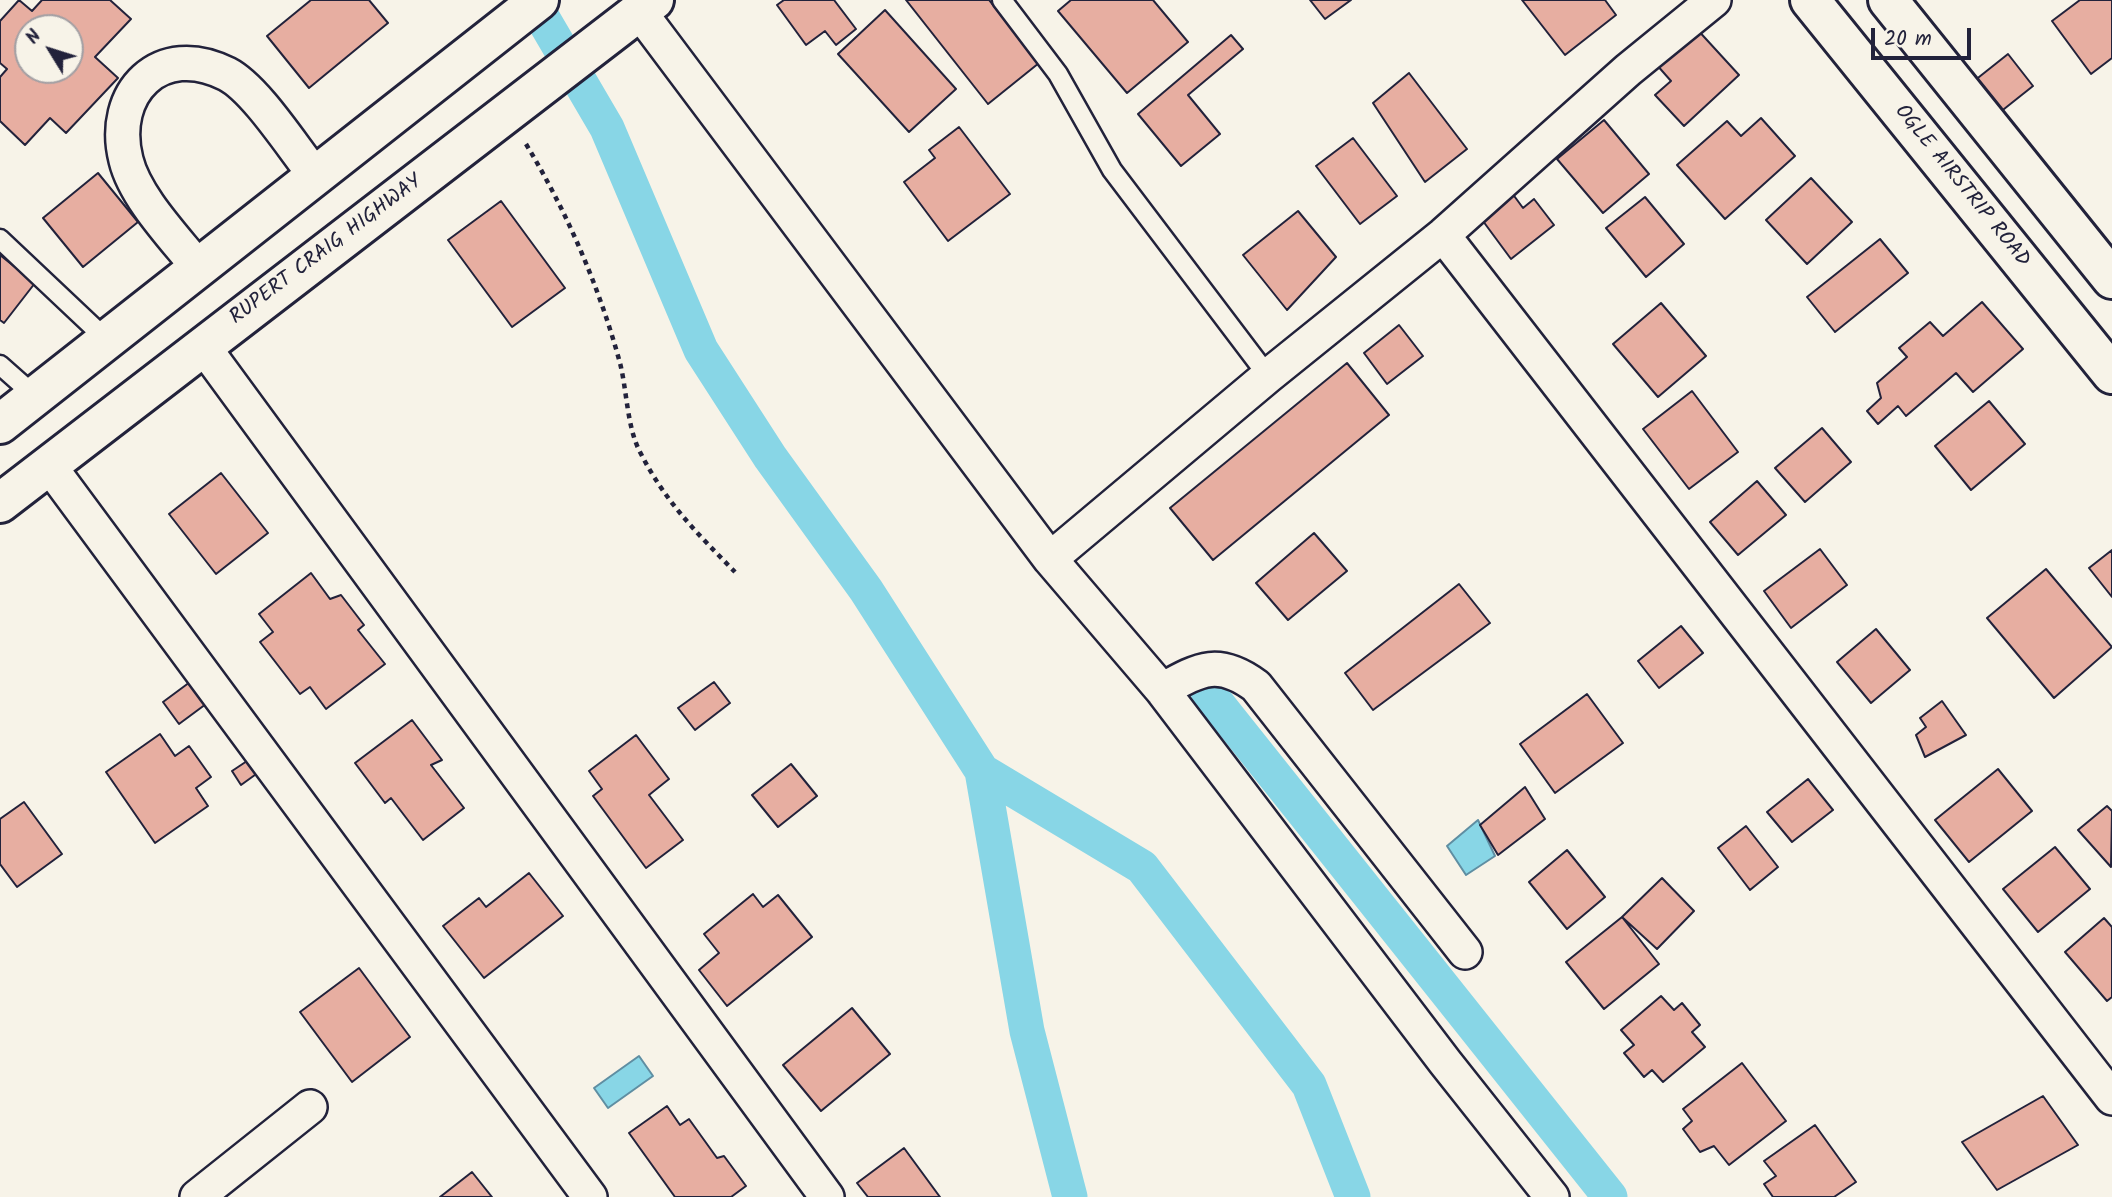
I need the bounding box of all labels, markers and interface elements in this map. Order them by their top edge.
north arrow [14,14,84,84]
scale bar [1874,14,1974,58]
text: N [19,23,50,51]
text: 20 m [1884,23,1932,56]
street label: OGLE AIRSTRIP ROAD [1888,101,2034,273]
street label: RUPERT CRAIG HIGHWAY [226,170,428,332]

